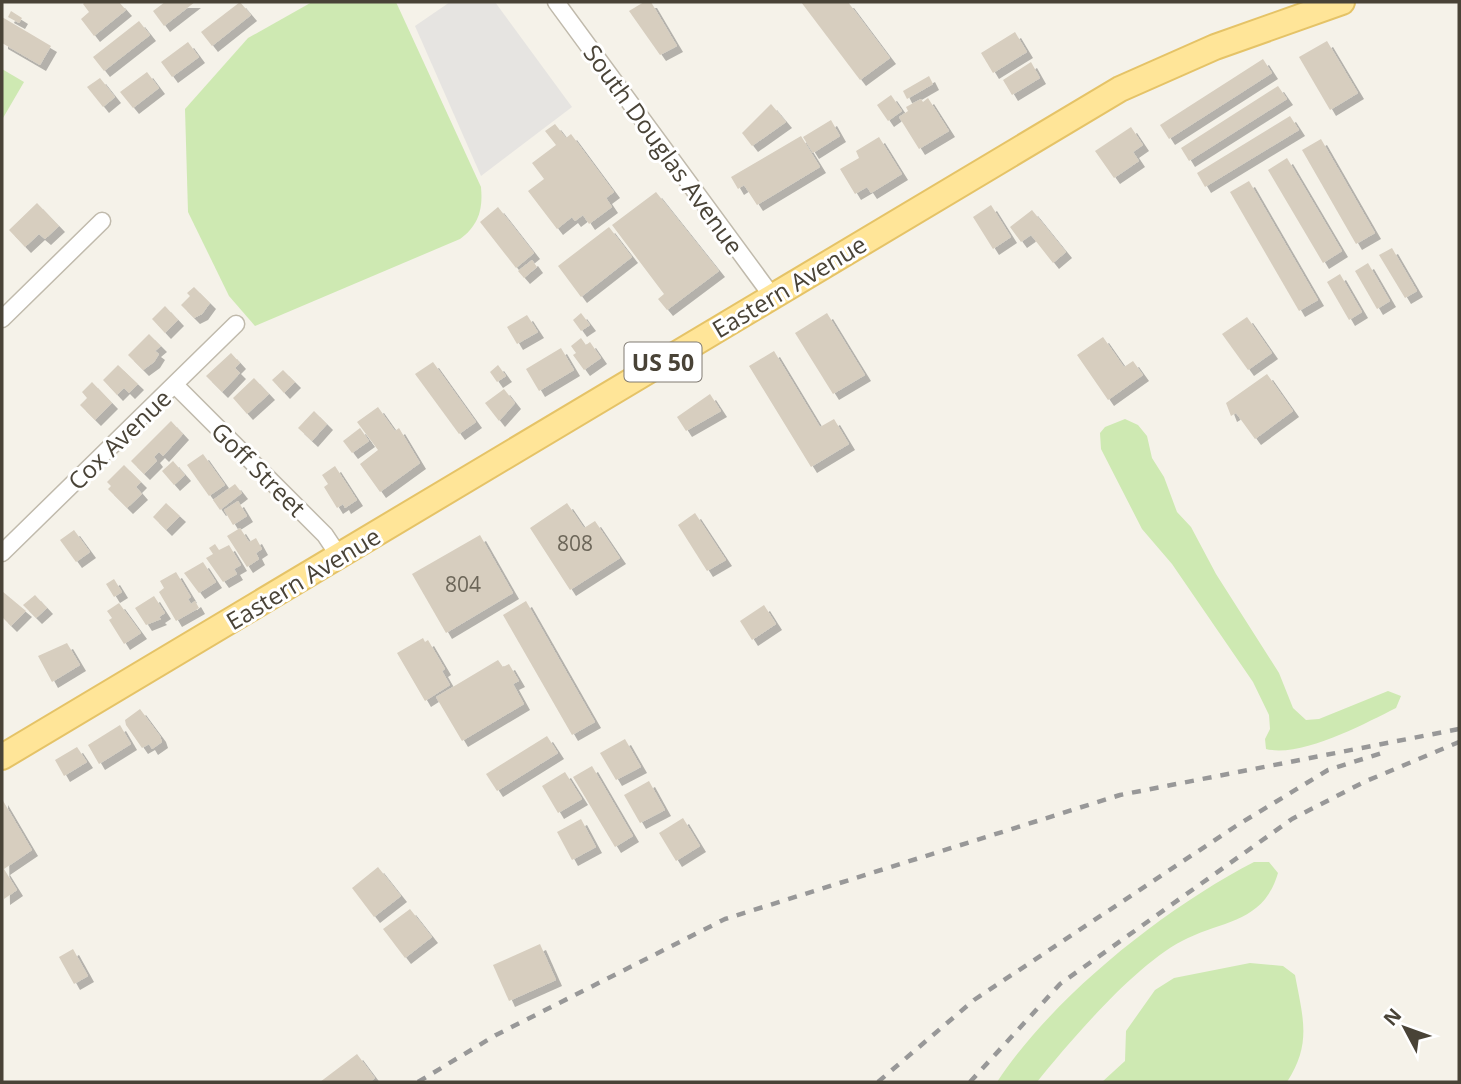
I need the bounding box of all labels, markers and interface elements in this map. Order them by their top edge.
street label: South Douglas Avenue [577,37,751,261]
street label: Eastern Avenue [706,227,872,345]
road number: US 50 [624,342,702,382]
street label: Cox Avenue [60,381,178,497]
street label: Goff Street [204,414,314,524]
street label: Eastern Avenue [220,519,386,637]
house number: 808 [557,529,593,557]
house number: 804 [445,570,481,598]
north arrow [1370,993,1440,1063]
text: N [1377,1002,1407,1031]

